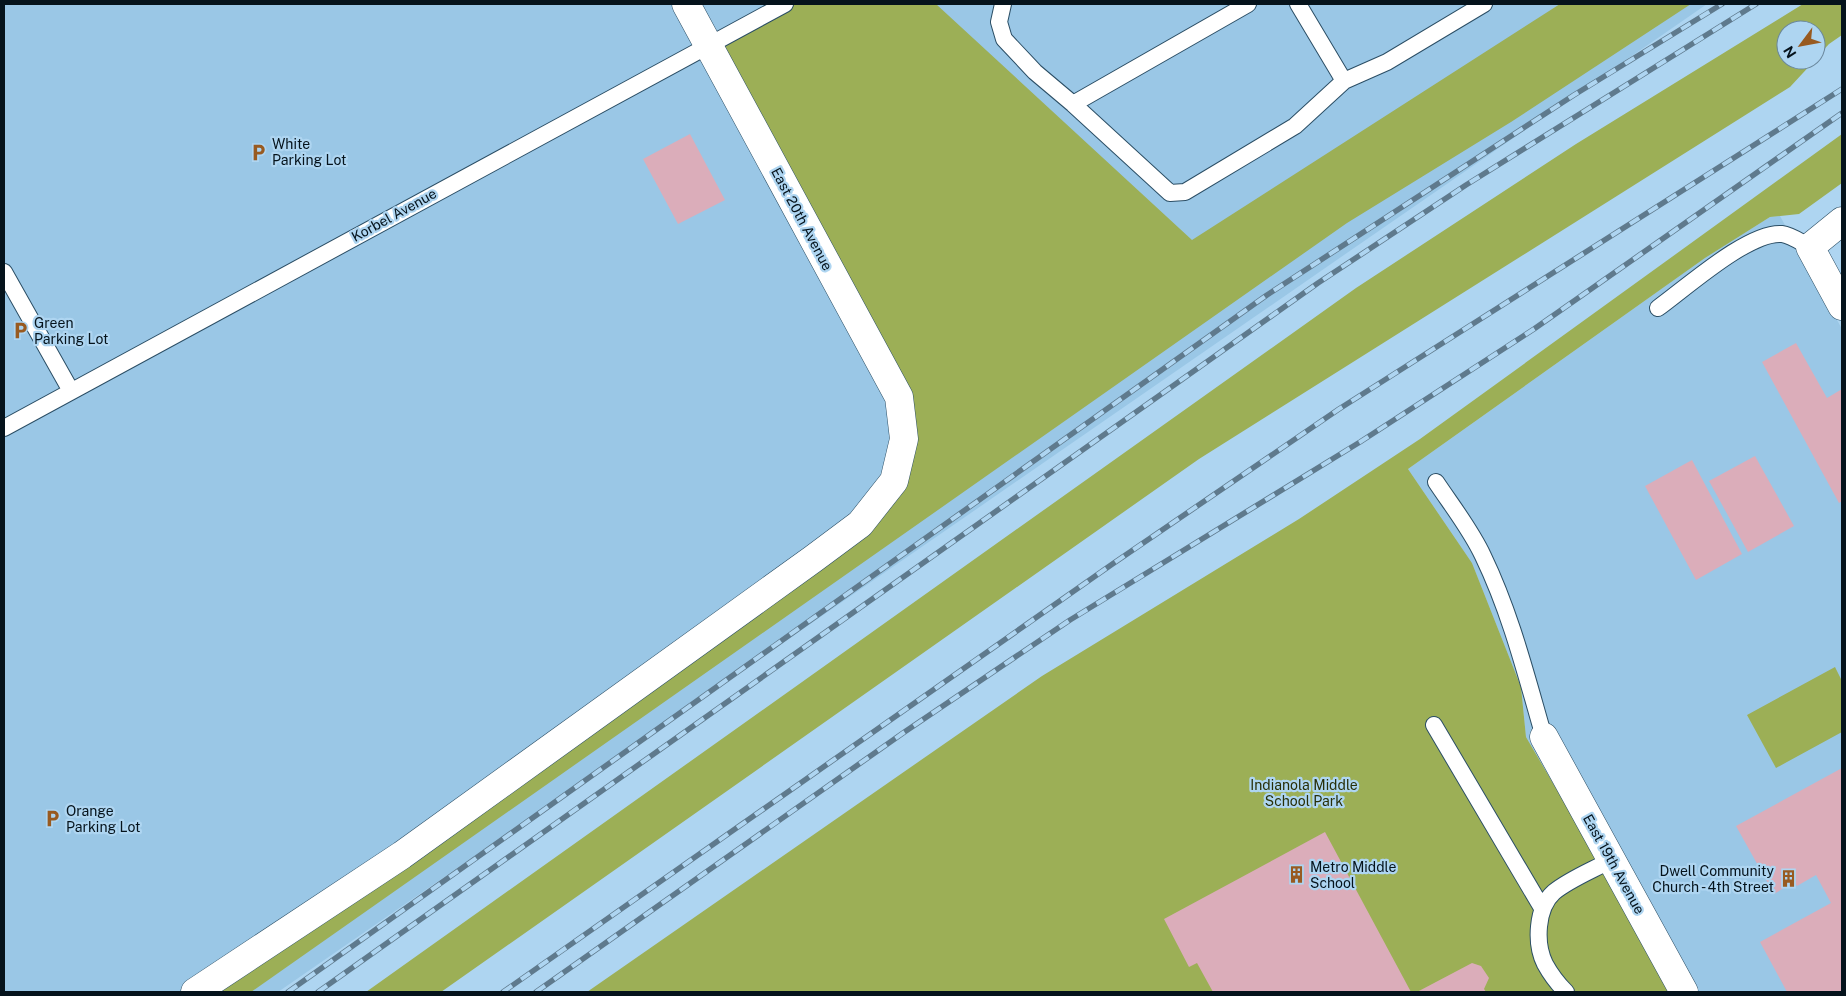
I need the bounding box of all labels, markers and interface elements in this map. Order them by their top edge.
north arrow [1776,20,1826,70]
text: N [1780,43,1800,61]
place label: White Parking Lot [272,136,346,168]
parking icon: White Parking Lot [248,142,268,162]
street label: East 20th Avenue [768,165,836,273]
street label: Korbel Avenue [349,185,439,245]
place label: Green Parking Lot [34,315,108,347]
parking icon: Green Parking Lot [10,321,30,341]
park label: Indianola Middle School Park [1250,777,1358,809]
place label: Orange Parking Lot [66,803,140,835]
parking icon: Orange Parking Lot [42,809,62,829]
street label: East 19th Avenue [1580,811,1648,917]
place label: Metro Middle School [1310,859,1396,891]
place label: Dwell Community Church - 4th Street [1652,863,1775,895]
building icon: Metro Middle School [1286,865,1306,885]
building icon: Dwell Community Church - 4th Street [1778,869,1798,889]

